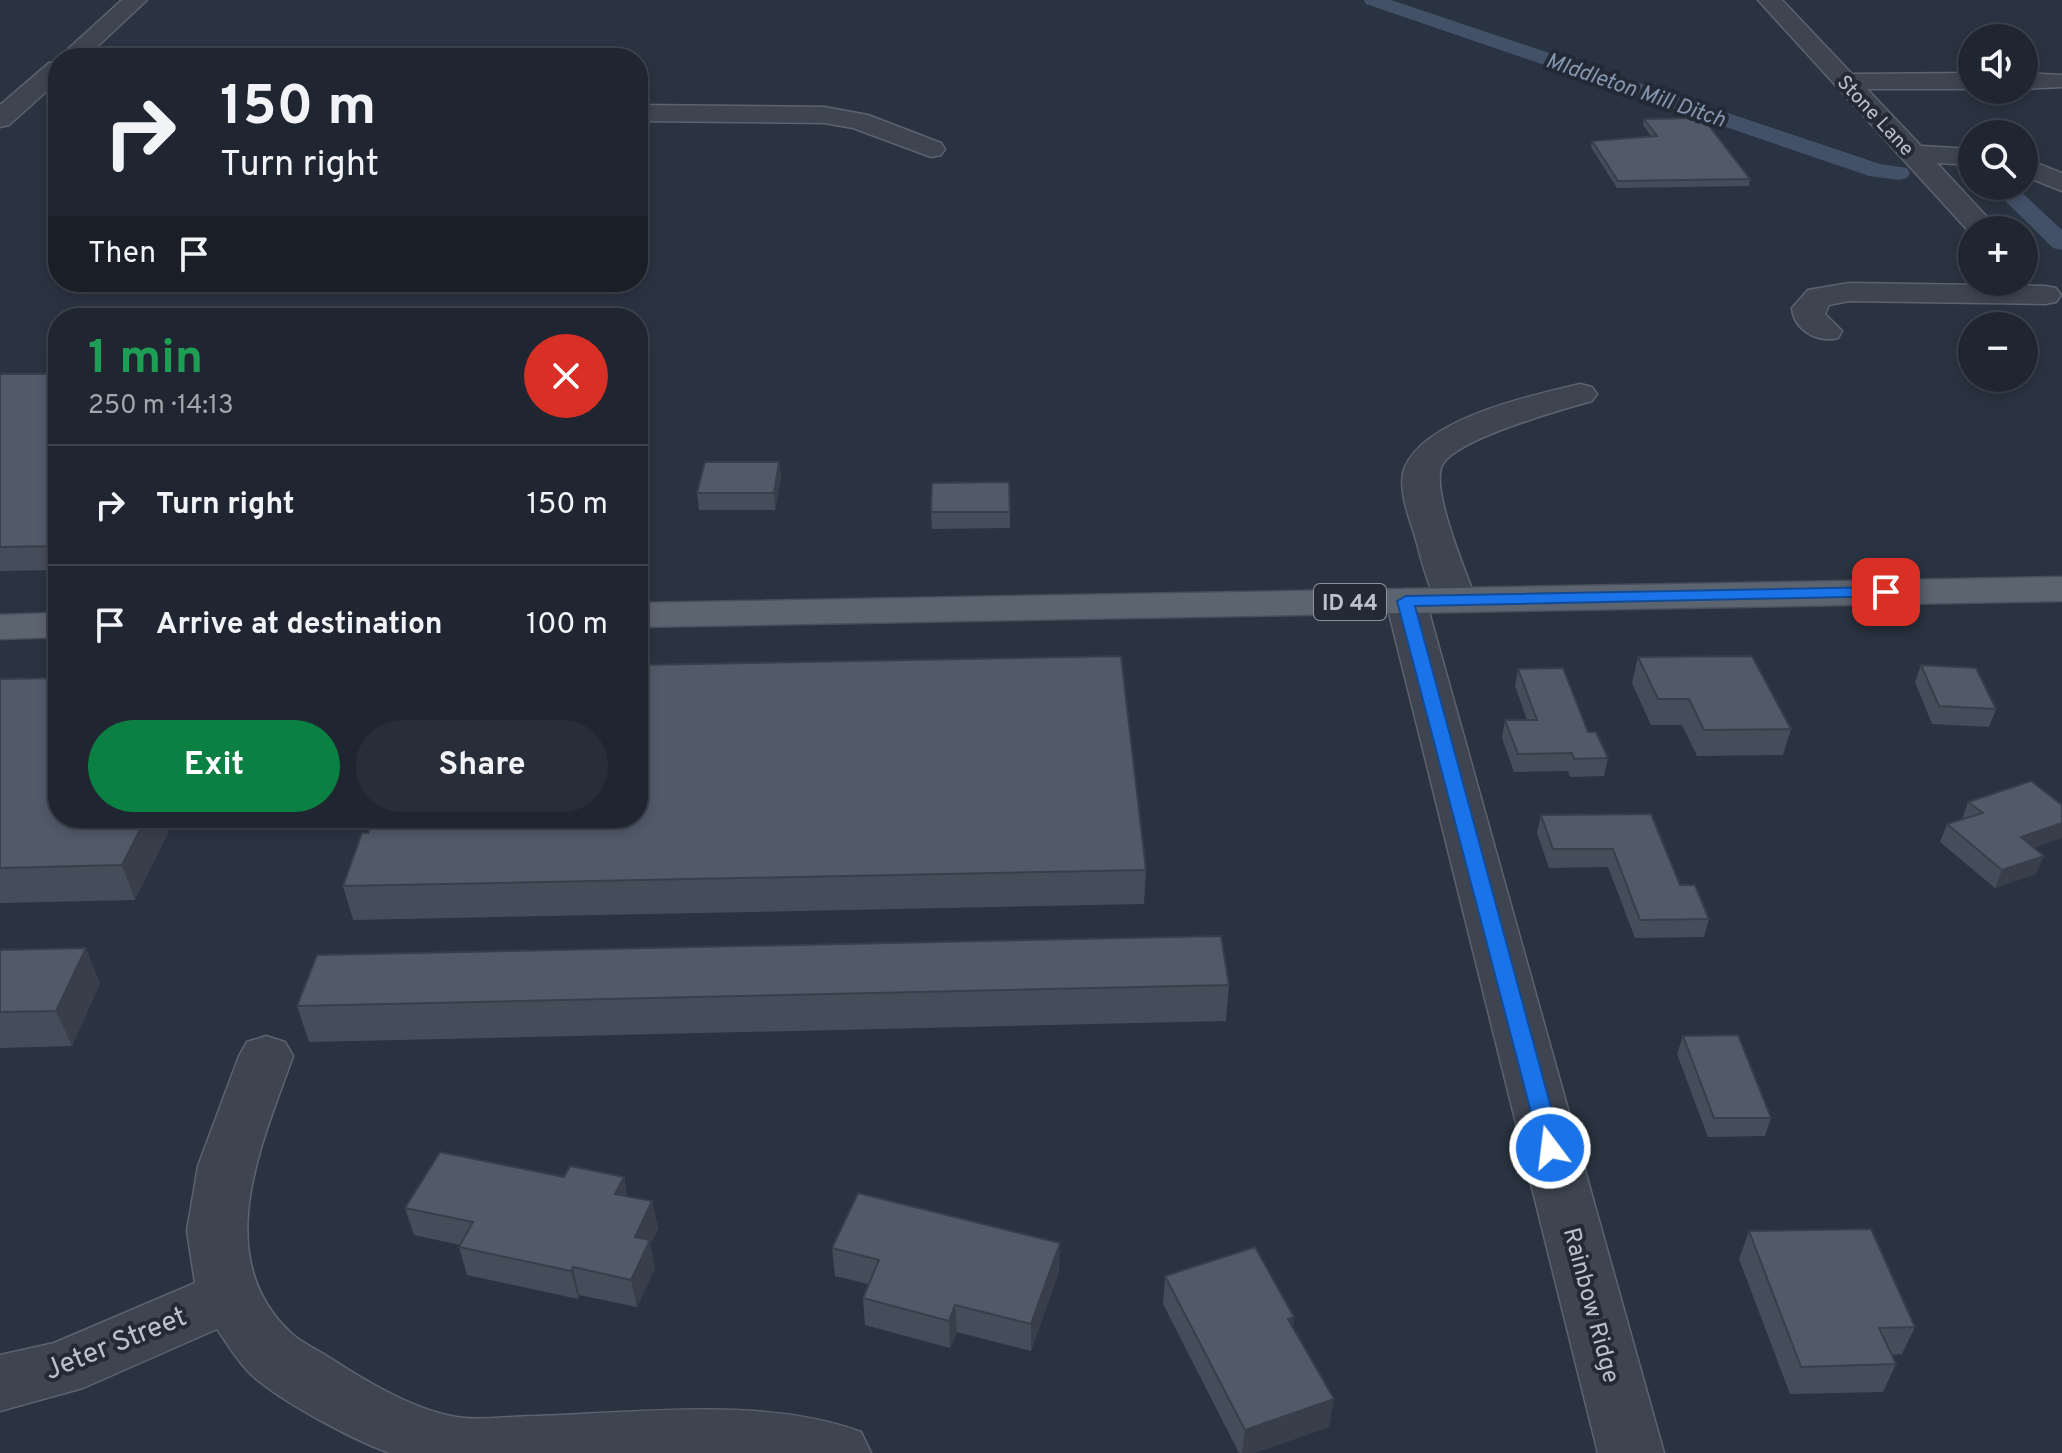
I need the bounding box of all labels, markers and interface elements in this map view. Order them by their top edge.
map controls [1958,24,2038,392]
button: sound [1958,24,2038,104]
water label: MIddleton Mill Ditch [1542,48,1729,135]
street label: Stone Lane [1830,70,1919,162]
text: 150 m [220,74,376,144]
icon: right [88,80,192,184]
button: search [1958,120,2038,200]
text: Turn right [220,143,379,189]
button: + [1958,216,2038,296]
icon: arrive [172,232,216,276]
text: Then [88,236,156,273]
button: − [1958,312,2038,392]
text: 1 min [88,330,203,390]
button: close [524,334,608,418]
text: 250 m · 14:13 [88,390,234,423]
icon: right [88,483,132,527]
text: Turn right [156,487,294,524]
text: 150 m [527,487,608,524]
pin [1852,558,1920,626]
icon: arrive [1864,570,1908,614]
road number: ID 44 [1314,584,1386,620]
icon: arrive [88,603,132,647]
text: Arrive at destination [156,607,442,644]
text: 100 m [526,607,608,644]
button: Exit [88,720,340,812]
button: Share [356,720,608,812]
position arrow [1508,1106,1592,1190]
street label: Rainbow Ridge [1555,1225,1625,1387]
street label: Jeter Street [40,1300,193,1390]

